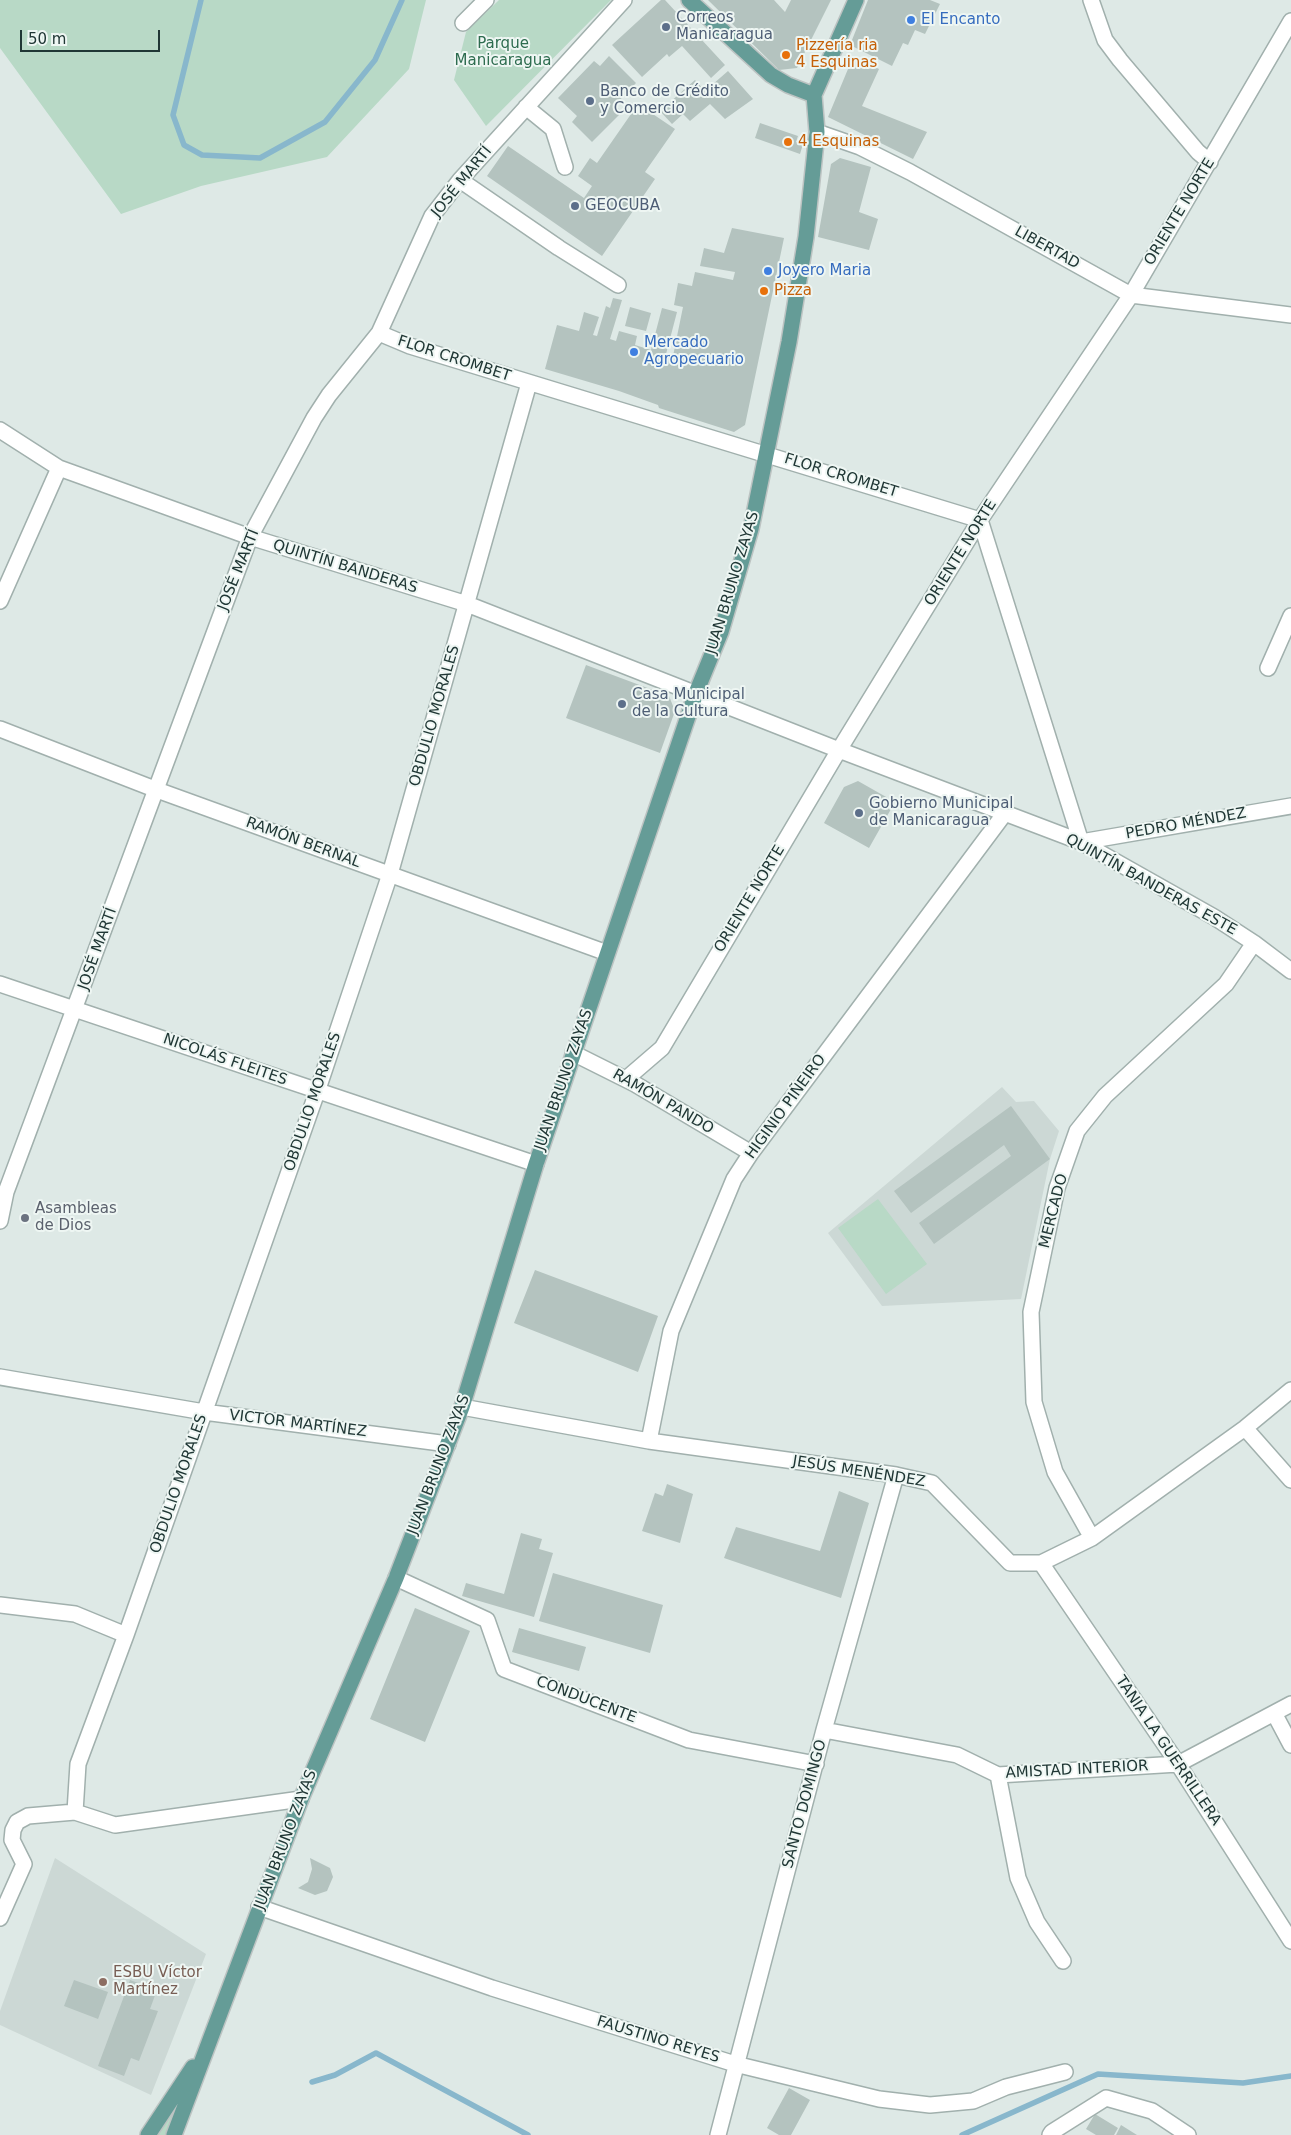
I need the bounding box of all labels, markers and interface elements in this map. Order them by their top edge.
place label: Correos Manicaragua [676,9,773,44]
place label: El Encanto [921,11,1000,29]
marker: El Encanto [905,14,917,26]
scale bar [22,20,162,52]
marker: Correos Manicaragua [660,21,672,33]
text: 50 m [28,30,66,48]
park label: Parque Manicaragua [455,35,551,70]
place label: Pizzería ria 4 Esquinas [796,37,878,72]
marker: Pizzería ria 4 Esquinas [780,49,792,61]
place label: Banco de Crédito y Comercio [600,83,729,118]
marker: Banco de Crédito y Comercio [584,95,596,107]
place label: 4 Esquinas [798,133,879,151]
marker: 4 Esquinas [782,136,794,148]
street label: JOSÉ MARTÍ [428,143,496,221]
street label: ORIENTE NORTE [1141,155,1219,269]
place label: GEOCUBA [585,197,660,215]
marker: GEOCUBA [569,200,581,212]
street label: LIBERTAD [1011,223,1083,273]
place label: Joyero Maria [778,262,871,280]
marker: Joyero Maria [762,265,774,277]
place label: Pizza [774,282,812,300]
marker: Pizza [758,285,770,297]
street label: FLOR CROMBET [395,332,513,386]
place label: Mercado Agropecuario [644,334,744,369]
marker: Mercado Agropecuario [628,346,640,358]
street label: FLOR CROMBET [782,450,900,502]
street label: ORIENTE NORTE [921,497,1001,609]
street label: JUAN BRUNO ZAYAS [703,509,763,657]
street label: JOSÉ MARTÍ [215,527,263,613]
street label: QUINTÍN BANDERAS [270,536,420,598]
street label: OBDULIO MORALES [406,643,464,789]
place label: Casa Municipal de la Cultura [632,686,745,721]
marker: Casa Municipal de la Cultura [616,698,628,710]
place label: Gobierno Municipal de Manicaragua [869,795,1013,830]
street label: PEDRO MÉNDEZ [1124,805,1248,843]
marker: Gobierno Municipal de Manicaragua [853,807,865,819]
street label: RAMÓN BERNAL [243,814,363,872]
street label: QUINTÍN BANDERAS ESTE [1062,830,1240,940]
street label: ORIENTE NORTE [711,842,789,956]
street label: JOSÉ MARTÍ [75,905,121,993]
street label: JUAN BRUNO ZAYAS [531,1007,597,1153]
street label: NICOLÁS FLEITES [161,1030,289,1090]
street label: OBDULIO MORALES [281,1030,345,1174]
street label: HIGINIO PIÑEIRO [742,1051,830,1163]
street label: RAMÓN PANDO [609,1066,717,1138]
street label: MERCADO [1036,1172,1072,1250]
place label: Asambleas de Dios [35,1200,117,1235]
marker: Asambleas de Dios [19,1212,31,1224]
street label: JUAN BRUNO ZAYAS [404,1393,474,1537]
street label: VICTOR MARTÍNEZ [228,1407,368,1441]
street label: OBDULIO MORALES [147,1412,211,1556]
street label: JESÚS MENÉNDEZ [791,1453,927,1491]
street label: CONDUCENTE [533,1673,639,1727]
street label: TANIA LA GUERRILLERA [1111,1673,1225,1829]
street label: SANTO DOMINGO [779,1738,831,1870]
street label: AMISTAD INTERIOR [1005,1757,1149,1783]
street label: JUAN BRUNO ZAYAS [251,1768,321,1912]
place label: ESBU Víctor Martínez [113,1964,202,1999]
marker: ESBU Víctor Martínez [97,1976,109,1988]
street label: FAUSTINO REYES [594,2013,722,2067]

